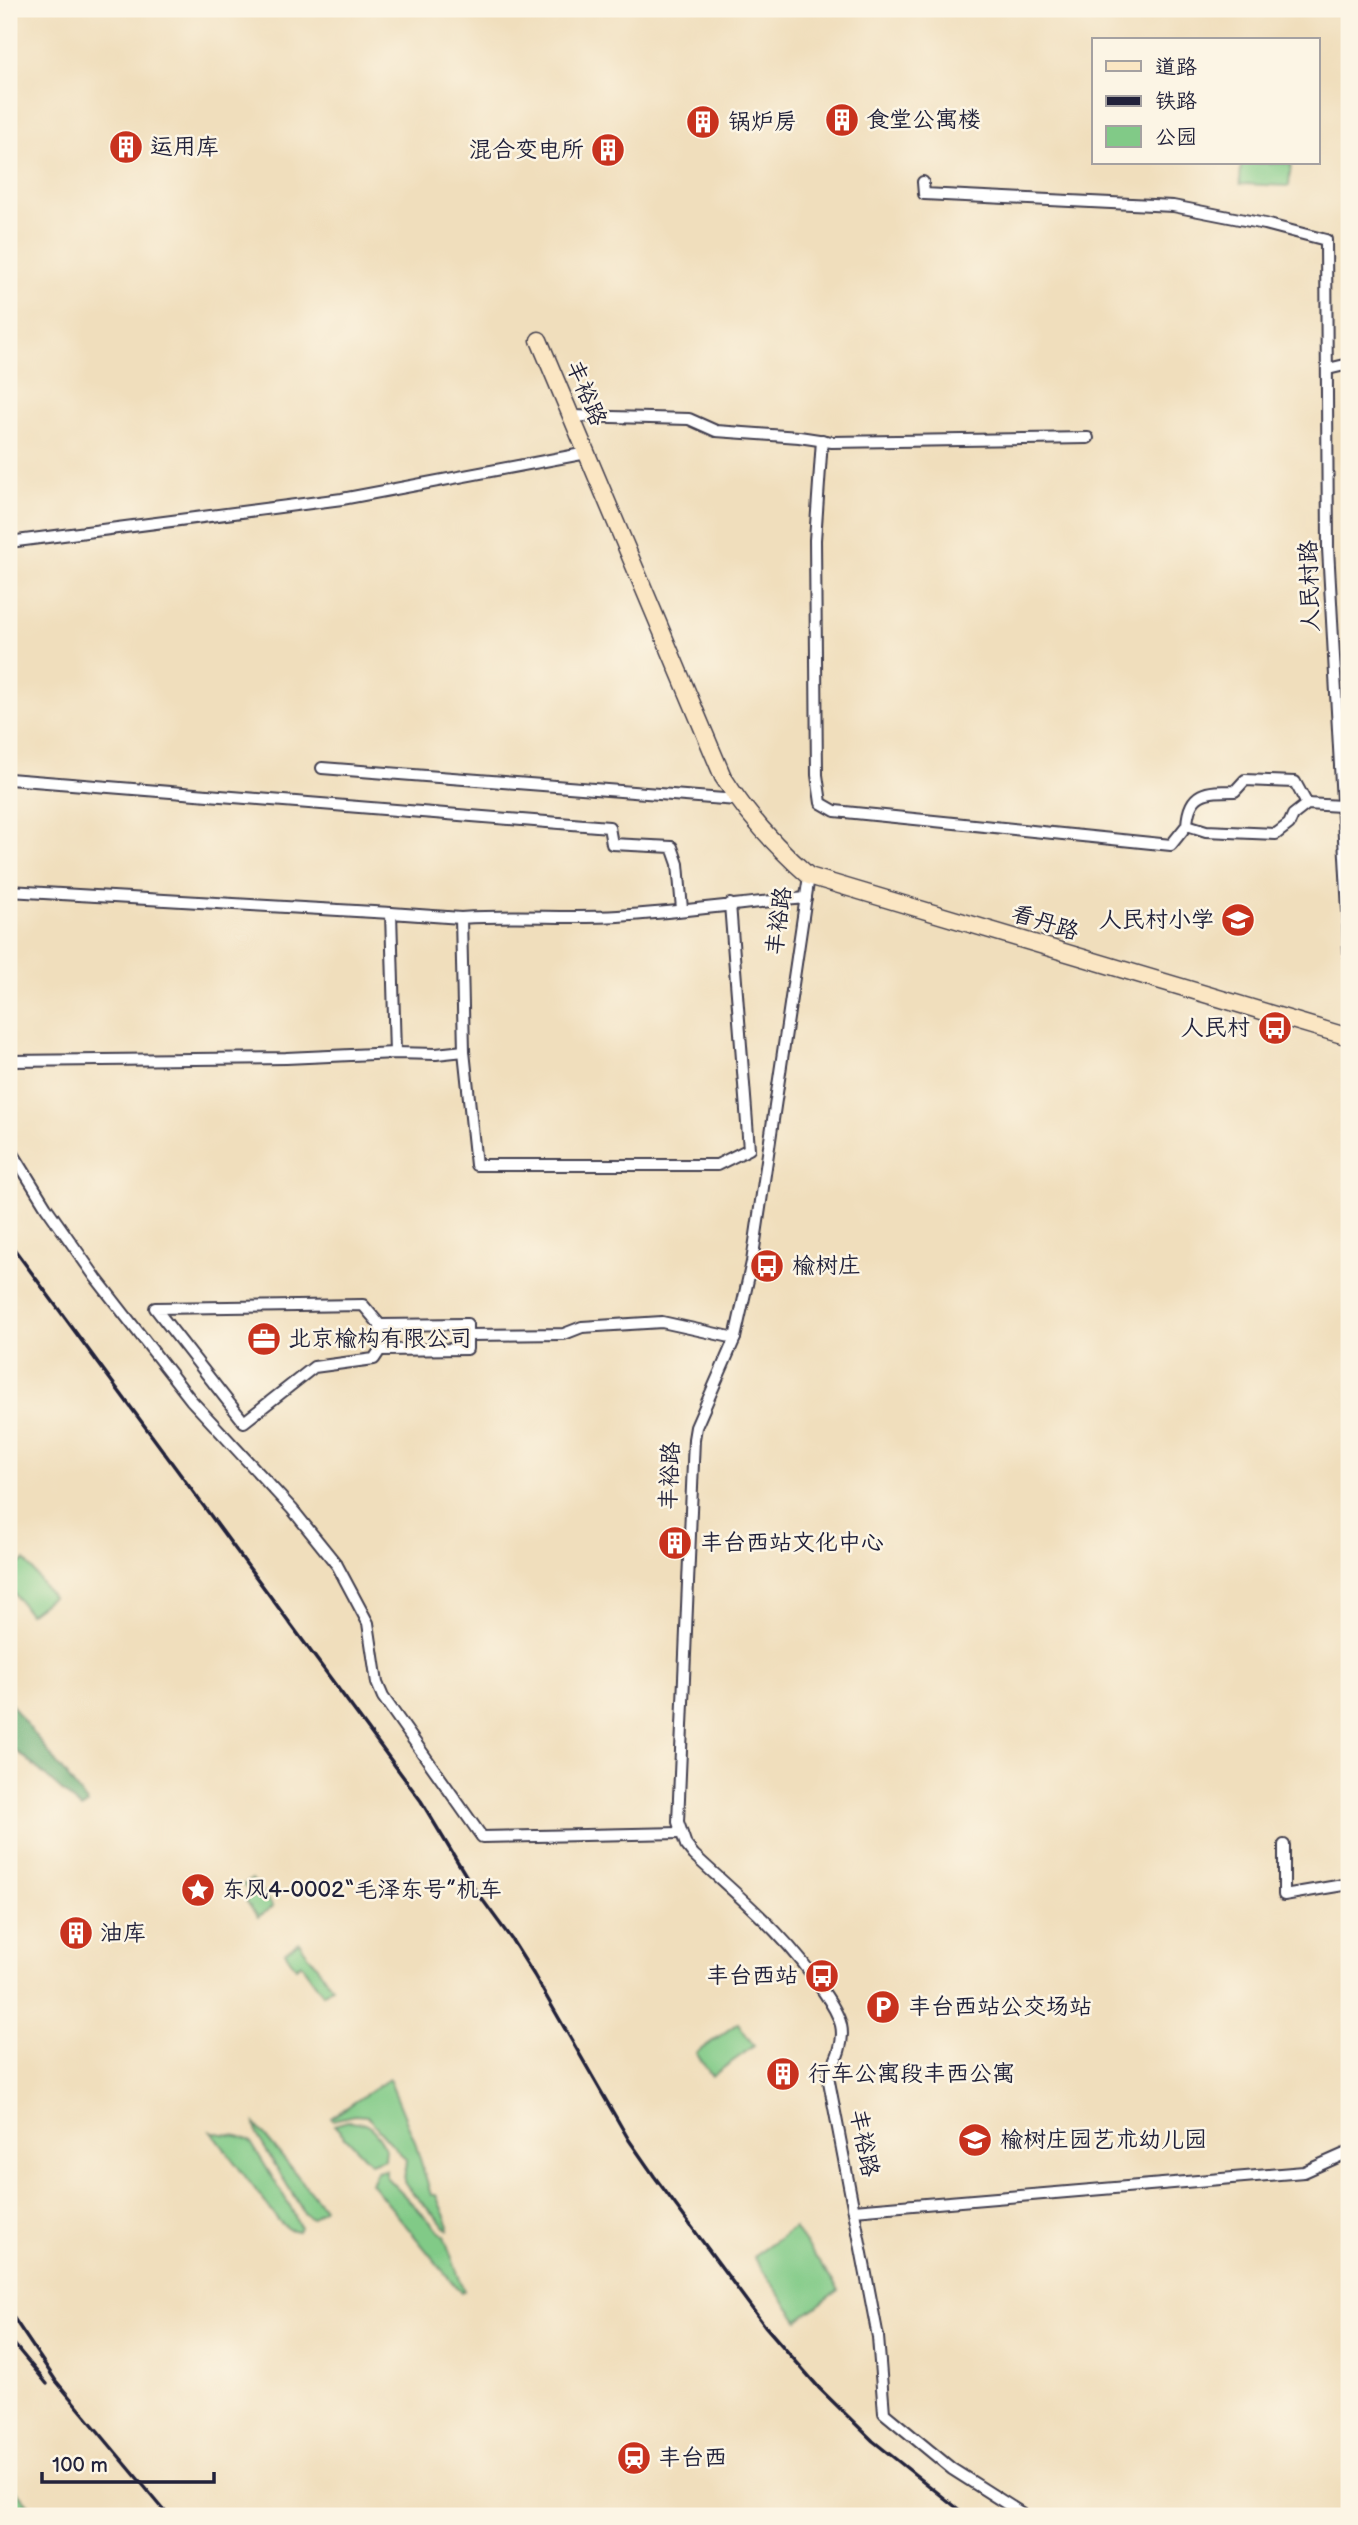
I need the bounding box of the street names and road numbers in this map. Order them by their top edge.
street label: 丰裕路 [560,356,612,430]
street label: 人民村路 [1294,540,1326,632]
street label: 丰裕路 [760,885,798,957]
street label: 看丹路 [1008,900,1082,946]
street label: 丰裕路 [654,1441,686,1511]
street label: 丰裕路 [844,2106,884,2180]

